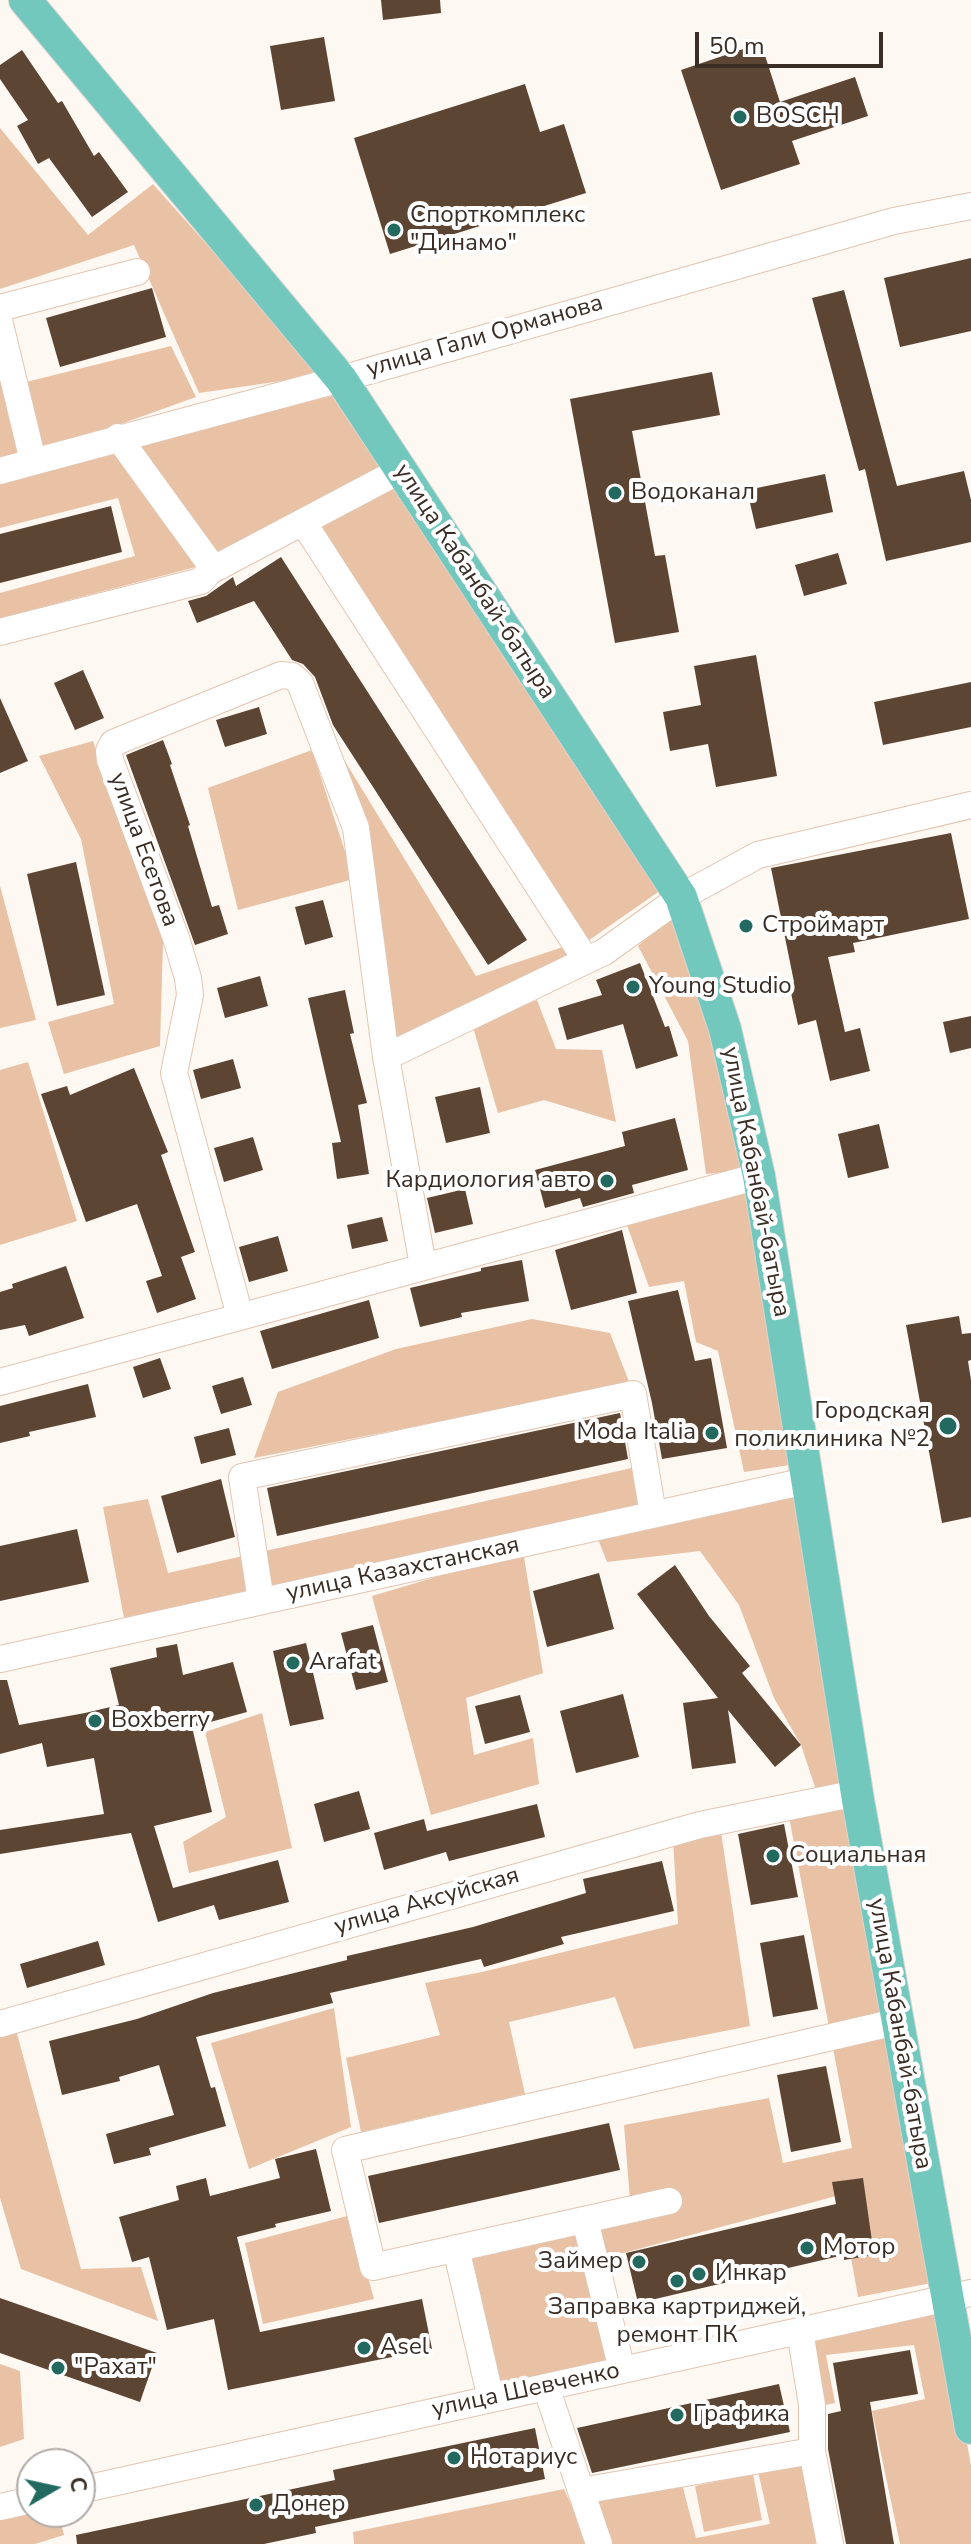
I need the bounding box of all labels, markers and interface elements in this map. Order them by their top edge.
scale bar [699,16,887,66]
text: 50 m [709,30,765,62]
place label: BOSCH [756,103,840,131]
marker: BOSCH [731,108,749,126]
place label: Спорткомплекс "Динамо" [410,202,585,258]
marker: Спорткомплекс "Динамо" [385,221,403,239]
street label: улица Гали Орманова [363,289,607,385]
street label: улица Кабанбай-батыра [387,459,561,705]
place label: Водоканал [631,479,755,507]
marker: Водоканал [606,484,624,502]
street label: улица Есетова [102,769,184,931]
place label: Строймарт [762,912,884,940]
marker: Строймарт [737,917,755,935]
place label: Young Studio [649,973,792,1001]
marker: Young Studio [624,978,642,996]
street label: улица Кабанбай-батыра [715,1044,795,1320]
place label: Кардиология авто [385,1167,591,1195]
marker: Кардиология авто [598,1172,616,1190]
place label: Городская поликлиника №2 [734,1398,930,1454]
marker: Городская поликлиника №2 [937,1415,959,1437]
place label: Moda Italia [577,1419,696,1447]
marker: Moda Italia [703,1424,721,1442]
street label: улица Казахстанская [284,1531,522,1609]
place label: Arafat [309,1649,377,1677]
marker: Arafat [284,1654,302,1672]
place label: Boxberry [111,1707,210,1735]
marker: Boxberry [86,1712,104,1730]
place label: Социальная [789,1842,926,1870]
marker: Социальная [764,1847,782,1865]
street label: улица Аксуйская [331,1862,523,1942]
street label: улица Кабанбай-батыра [861,1896,937,2172]
place label: Мотор [823,2234,896,2262]
marker: Мотор [798,2239,816,2257]
place label: Займер [538,2248,623,2276]
marker: Займер [630,2253,648,2271]
place label: Инкар [715,2260,787,2288]
marker: Инкар [690,2265,708,2283]
marker: Заправка картриджей, ремонт ПК [668,2272,686,2290]
place label: Заправка картриджей, ремонт ПК [548,2294,806,2350]
place label: Asel [380,2334,429,2362]
marker: Asel [355,2339,373,2357]
place label: "Рахат" [74,2354,157,2382]
street label: улица Шевченко [430,2357,622,2425]
marker: "Рахат" [49,2359,67,2377]
place label: Графика [693,2401,790,2429]
marker: Графика [668,2406,686,2424]
place label: Нотариус [470,2444,577,2472]
north arrow [16,2448,96,2528]
marker: Нотариус [445,2449,463,2467]
text: С [62,2475,94,2494]
place label: Донер [272,2491,346,2519]
marker: Донер [247,2496,265,2514]

